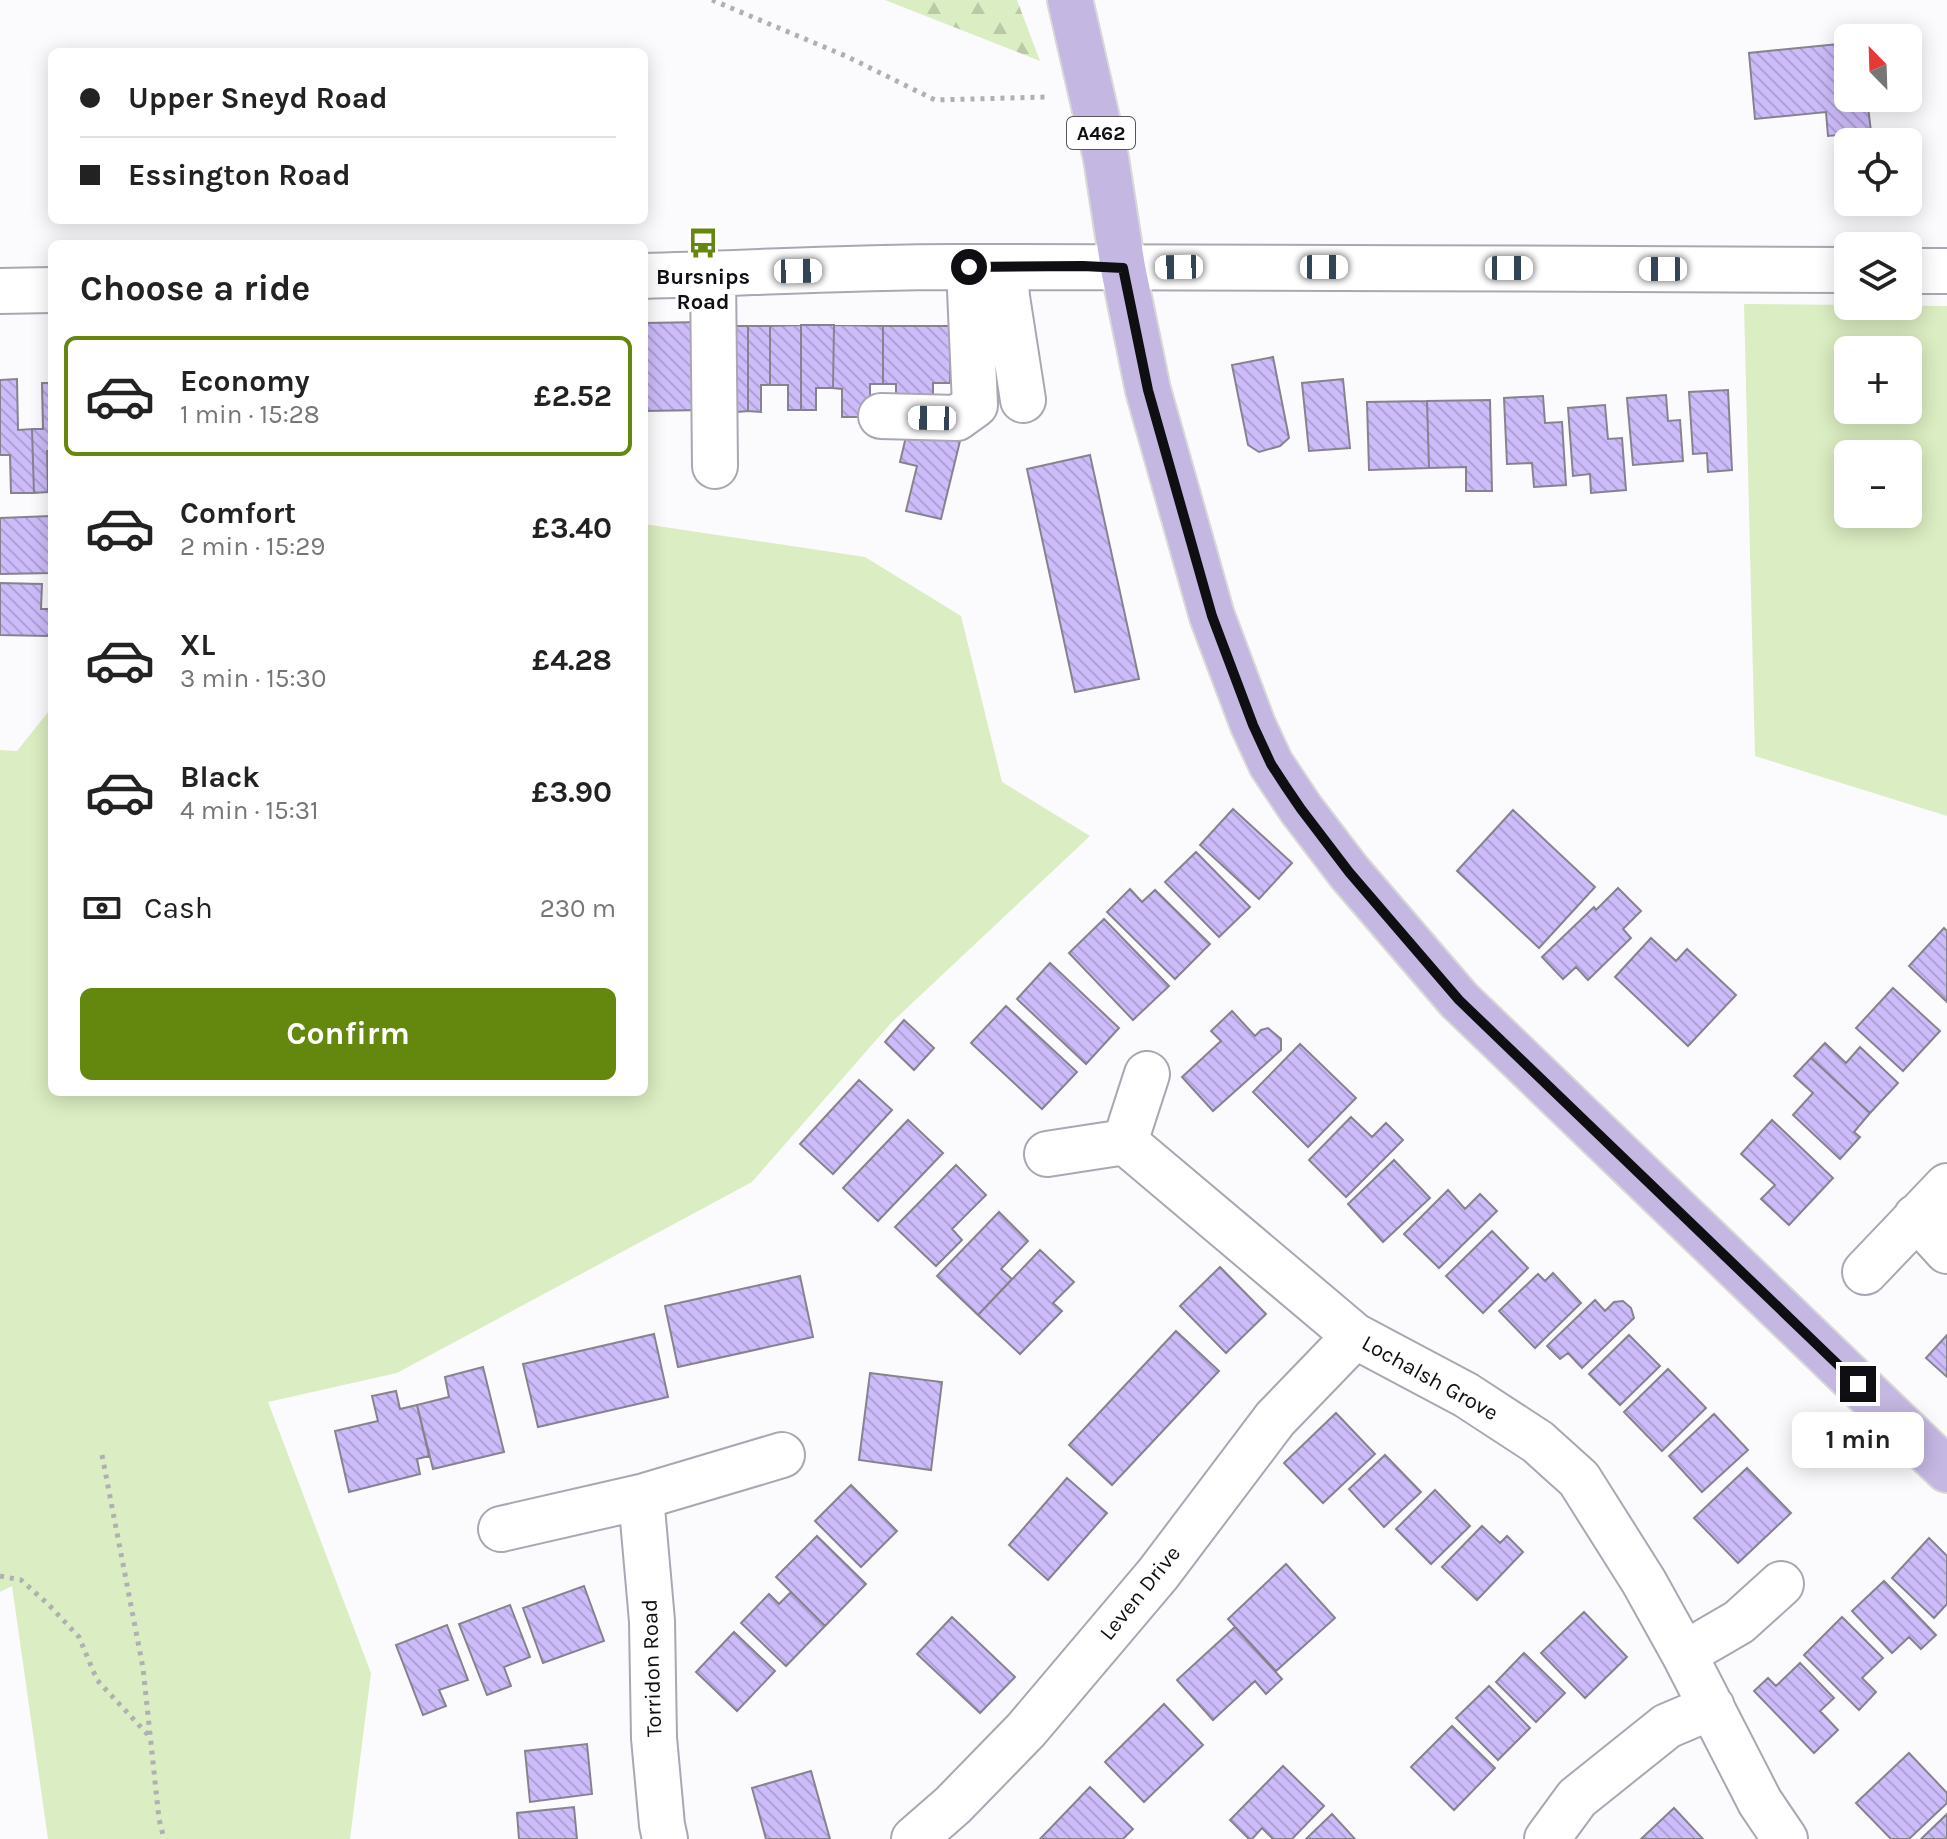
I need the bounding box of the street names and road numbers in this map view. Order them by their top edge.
road number: A462 [1067,117,1135,149]
street label: Lochalsh Grove [1357,1330,1503,1426]
street label: Leven Drive [1094,1541,1186,1645]
street label: Torridon Road [637,1599,667,1737]

